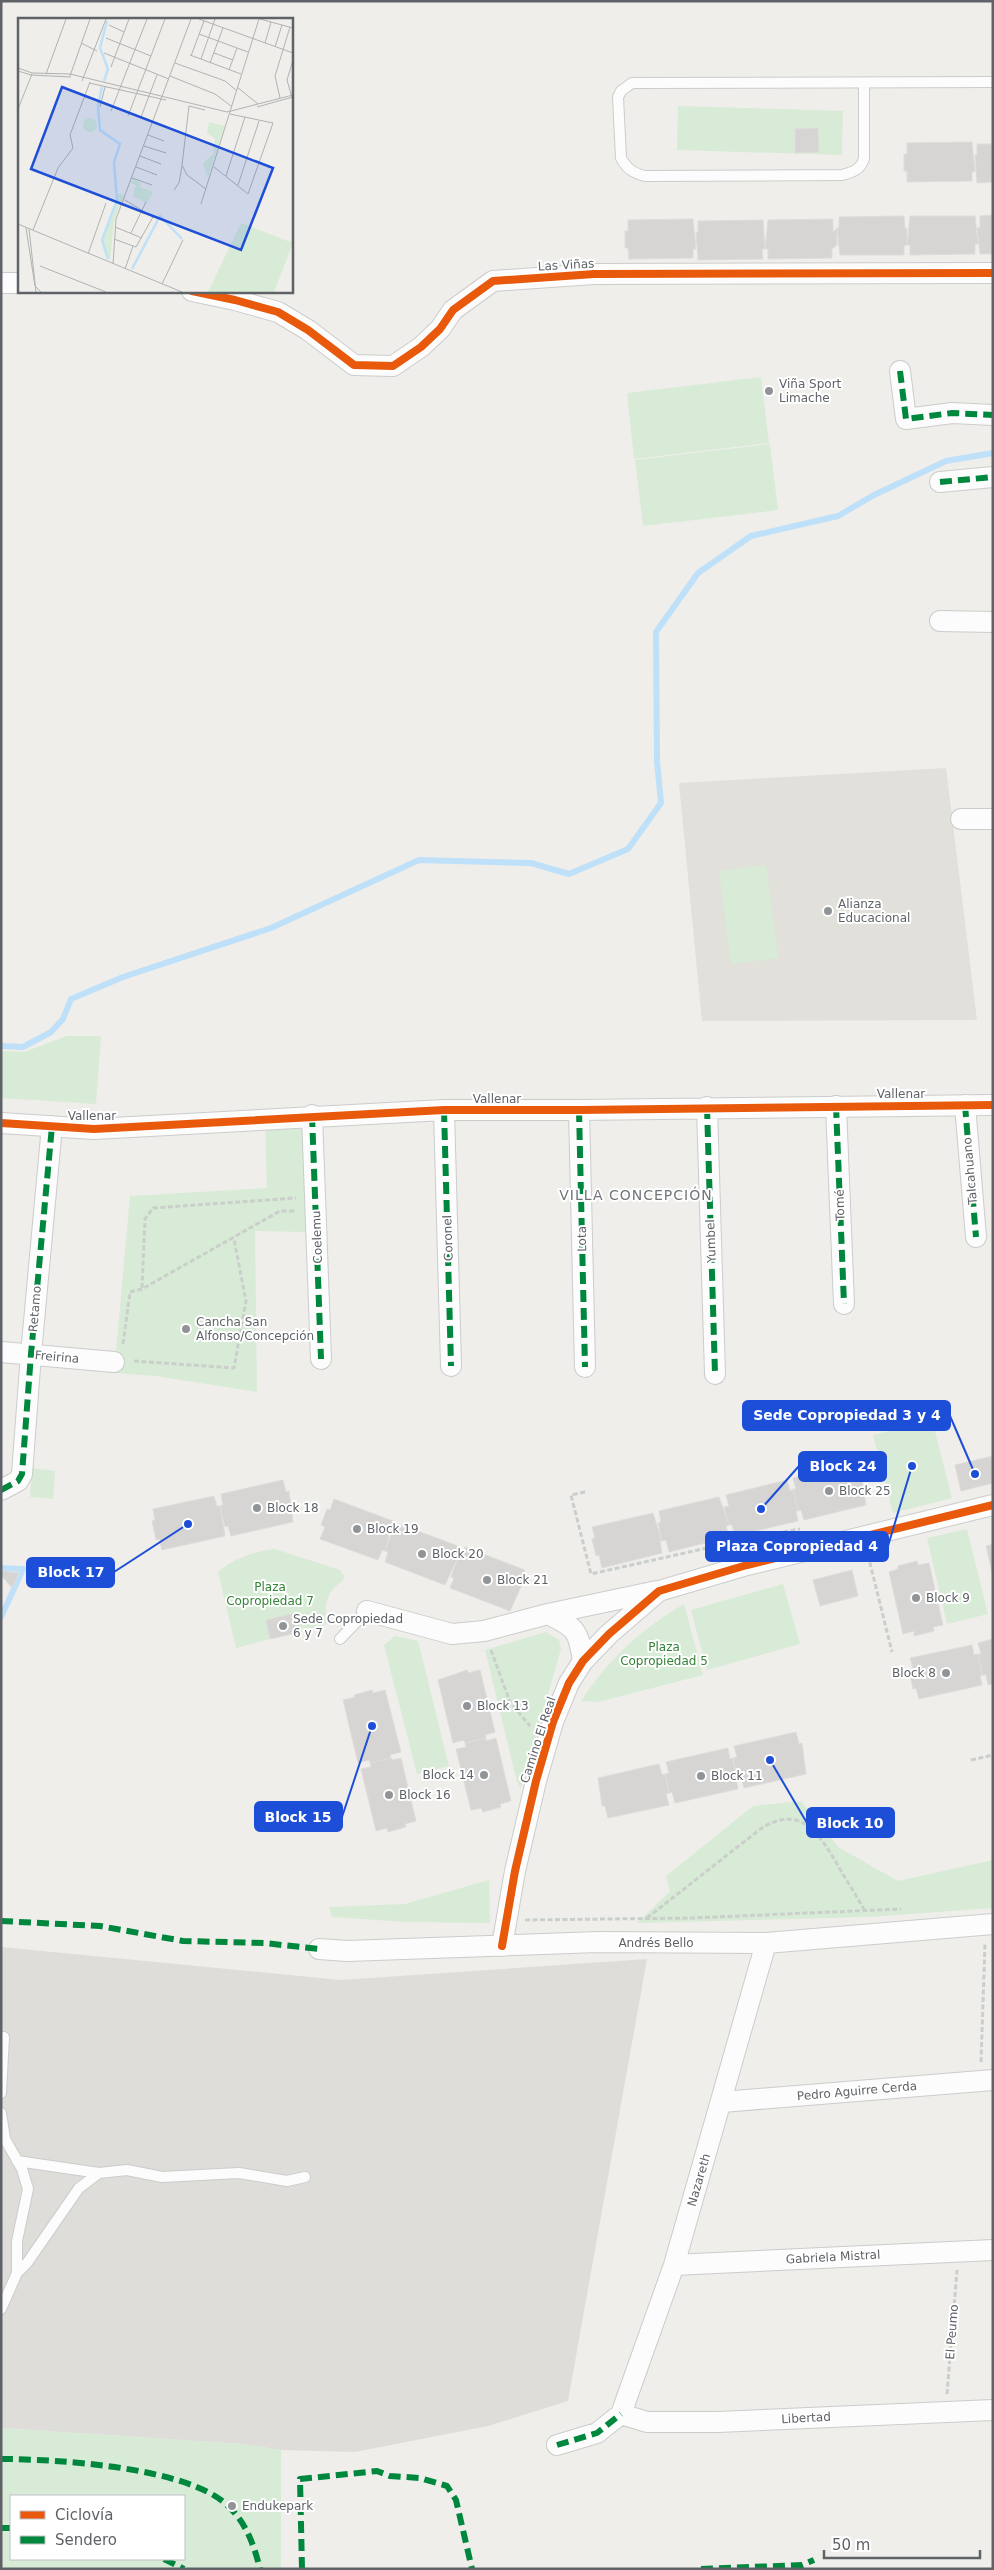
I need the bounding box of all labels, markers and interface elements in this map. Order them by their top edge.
inset map [18,18,292,292]
street label: Las Viñas [537,257,595,273]
place label: Viña Sport Limache [779,377,842,405]
marker: Viña Sport Limache [763,385,775,397]
place label: Alianza Educacional [838,897,910,925]
marker: Alianza Educacional [822,905,834,917]
street label: Vallenar [877,1087,925,1101]
street label: Vallenar [473,1092,521,1106]
street label: Vallenar [68,1109,116,1123]
street label: Talcahuano [960,1137,980,1206]
district label: VILLA CONCEPCIÓN [559,1186,713,1203]
street label: Tomé [832,1189,848,1222]
street label: Coelemu [309,1210,325,1264]
street label: Coronel [440,1215,456,1261]
street label: Yumbel [703,1219,719,1264]
street label: Lota [575,1226,589,1252]
street label: Retamo [26,1285,44,1333]
place label: Cancha San Alfonso/Concepción [196,1315,314,1343]
marker: Cancha San Alfonso/Concepción [180,1323,192,1335]
street label: Freirina [34,1348,80,1366]
callout: Sede Copropiedad 3 y 4 [743,1401,950,1430]
text: Sede Copropiedad 3 y 4 [753,1407,941,1423]
callout: Block 24 [799,1452,886,1481]
text: Block 24 [809,1458,877,1474]
place label: Block 25 [839,1484,891,1498]
marker: Block 25 [823,1485,835,1497]
place label: Block 18 [267,1501,319,1515]
marker: Block 18 [251,1502,263,1514]
place label: Block 19 [367,1522,419,1536]
marker: Block 19 [351,1523,363,1535]
callout: Plaza Copropiedad 4 [706,1532,888,1561]
text: Plaza Copropiedad 4 [716,1538,878,1554]
place label: Block 20 [432,1547,484,1561]
marker: Block 20 [416,1548,428,1560]
callout: Block 17 [27,1558,114,1587]
text: Block 17 [37,1564,105,1580]
place label: Block 21 [497,1573,549,1587]
marker: Block 21 [481,1574,493,1586]
park label: Plaza Copropiedad 7 [226,1580,314,1608]
place label: Block 9 [926,1591,970,1605]
marker: Block 9 [910,1592,922,1604]
place label: Sede Copropiedad 6 y 7 [293,1612,403,1640]
marker: Sede Copropiedad 6 y 7 [277,1620,289,1632]
park label: Plaza Copropiedad 5 [620,1640,708,1668]
place label: Block 8 [892,1666,936,1680]
marker: Block 8 [940,1667,952,1679]
street label: Camino El Real [517,1695,559,1785]
place label: Block 13 [477,1699,529,1713]
marker: Block 13 [461,1700,473,1712]
place label: Block 14 [422,1768,474,1782]
marker: Block 14 [478,1769,490,1781]
place label: Block 11 [711,1769,763,1783]
marker: Block 11 [695,1770,707,1782]
place label: Block 16 [399,1788,451,1802]
marker: Block 16 [383,1789,395,1801]
callout: Block 15 [255,1802,342,1831]
callout: Block 10 [807,1808,894,1837]
text: Block 15 [264,1809,332,1825]
text: Block 10 [816,1815,884,1831]
street label: Andrés Bello [618,1936,694,1950]
street label: Pedro Aguirre Cerda [796,2079,918,2103]
street label: Nazareth [685,2152,713,2208]
street label: Gabriela Mistral [785,2248,881,2266]
street label: El Peumo [943,2304,961,2360]
street label: Libertad [781,2410,831,2426]
legend [10,2495,185,2560]
place label: Endukepark [242,2499,313,2513]
marker: Endukepark [226,2500,238,2512]
text: Ciclovía [55,2506,113,2524]
scale bar [824,2528,980,2560]
text: Sendero [55,2531,117,2549]
text: 50 m [832,2536,870,2554]

